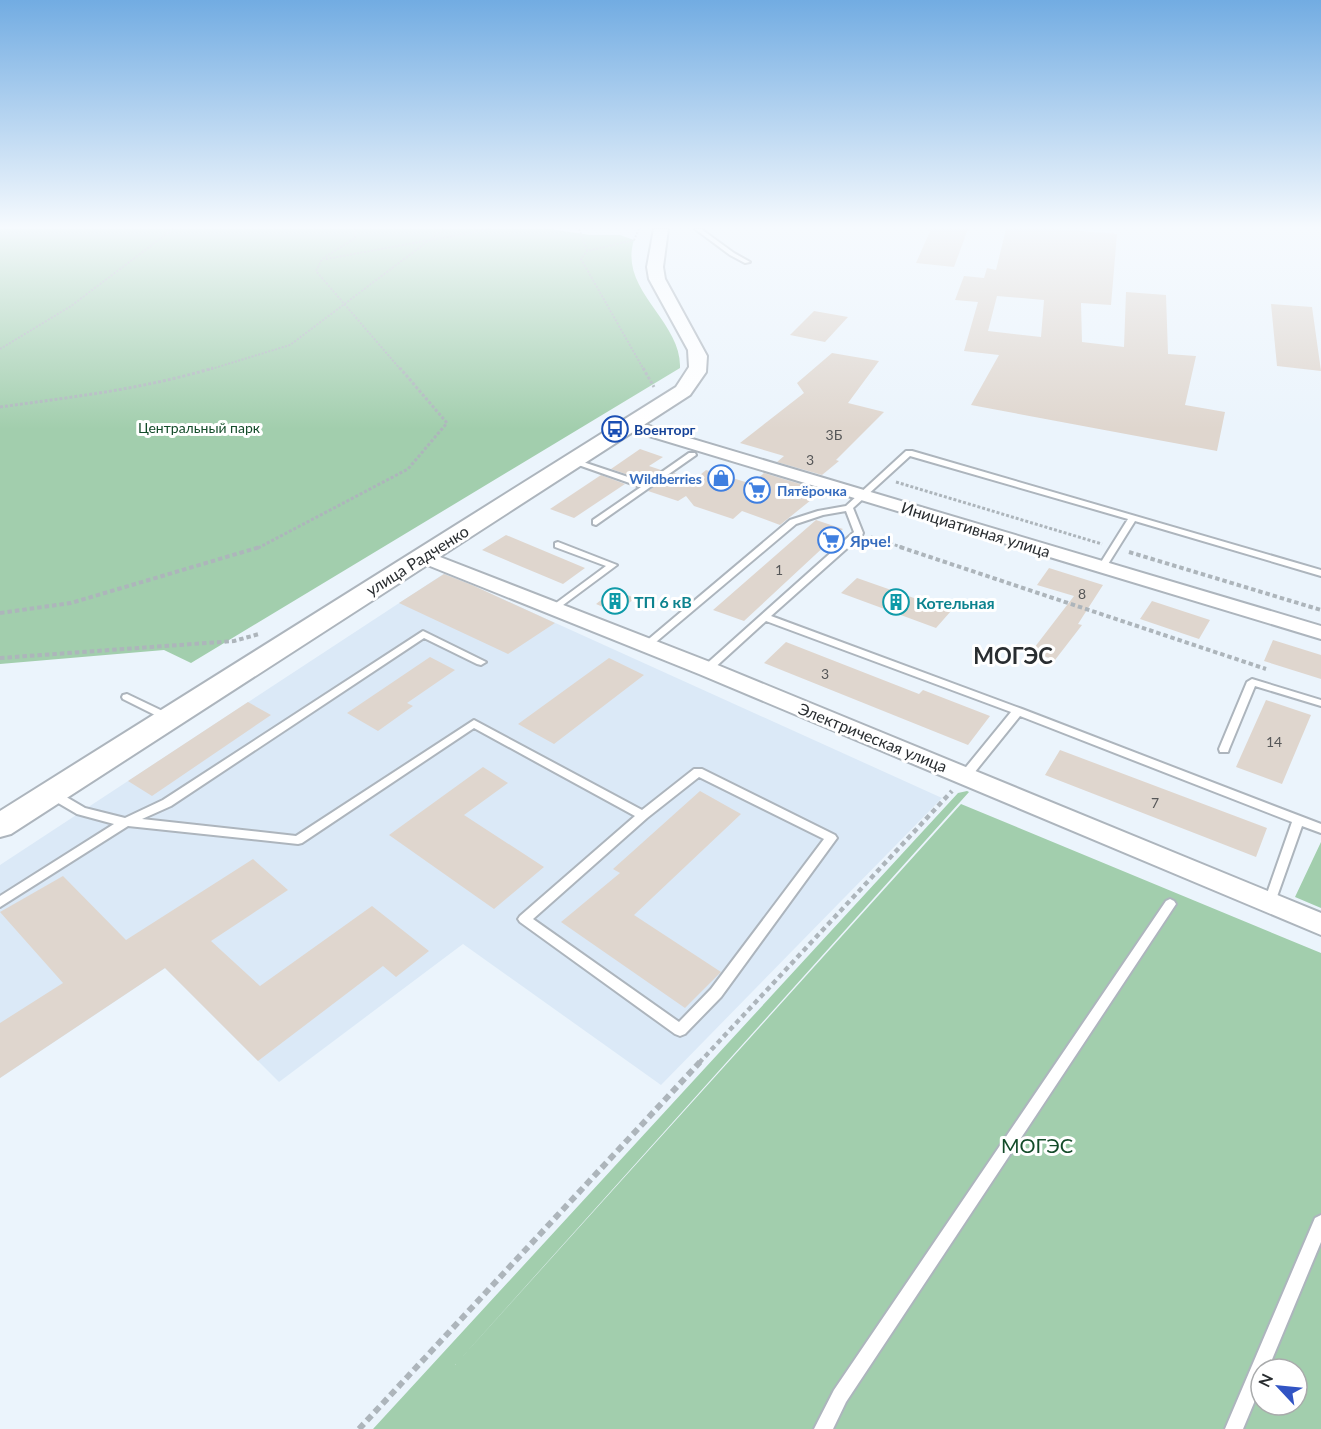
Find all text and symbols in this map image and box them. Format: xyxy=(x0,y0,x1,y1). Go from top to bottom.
bus stop icon: Военторг xyxy=(600,414,630,444)
park label: Центральный парк xyxy=(138,419,261,436)
place label: Военторг xyxy=(634,421,696,438)
house number: 3Б xyxy=(826,426,843,443)
house number: 3 xyxy=(806,451,814,468)
shop icon: Wildberries xyxy=(706,463,736,493)
place label: Wildberries xyxy=(629,470,702,487)
supermarket icon: Пятёрочка xyxy=(742,475,772,505)
place label: Пятёрочка xyxy=(777,482,847,499)
street label: Инициативная улица xyxy=(899,497,1053,561)
street label: улица Радченко xyxy=(362,521,472,599)
supermarket icon: Ярче! xyxy=(816,525,846,555)
place label: Ярче! xyxy=(849,531,891,550)
house number: 1 xyxy=(775,561,783,578)
house number: 8 xyxy=(1078,585,1086,602)
building icon: ТП 6 кВ xyxy=(600,586,630,616)
building icon: Котельная xyxy=(881,587,911,617)
place label: ТП 6 кВ xyxy=(634,592,692,611)
place label: Котельная xyxy=(916,593,995,612)
district label: МОГЭС xyxy=(973,642,1053,669)
house number: 3 xyxy=(821,665,829,682)
street label: Электрическая улица xyxy=(796,698,950,776)
house number: 14 xyxy=(1266,733,1282,750)
house number: 7 xyxy=(1151,794,1159,811)
park label: МОГЭС xyxy=(1001,1133,1073,1157)
north arrow xyxy=(1249,1357,1309,1417)
text: N xyxy=(1254,1371,1276,1390)

